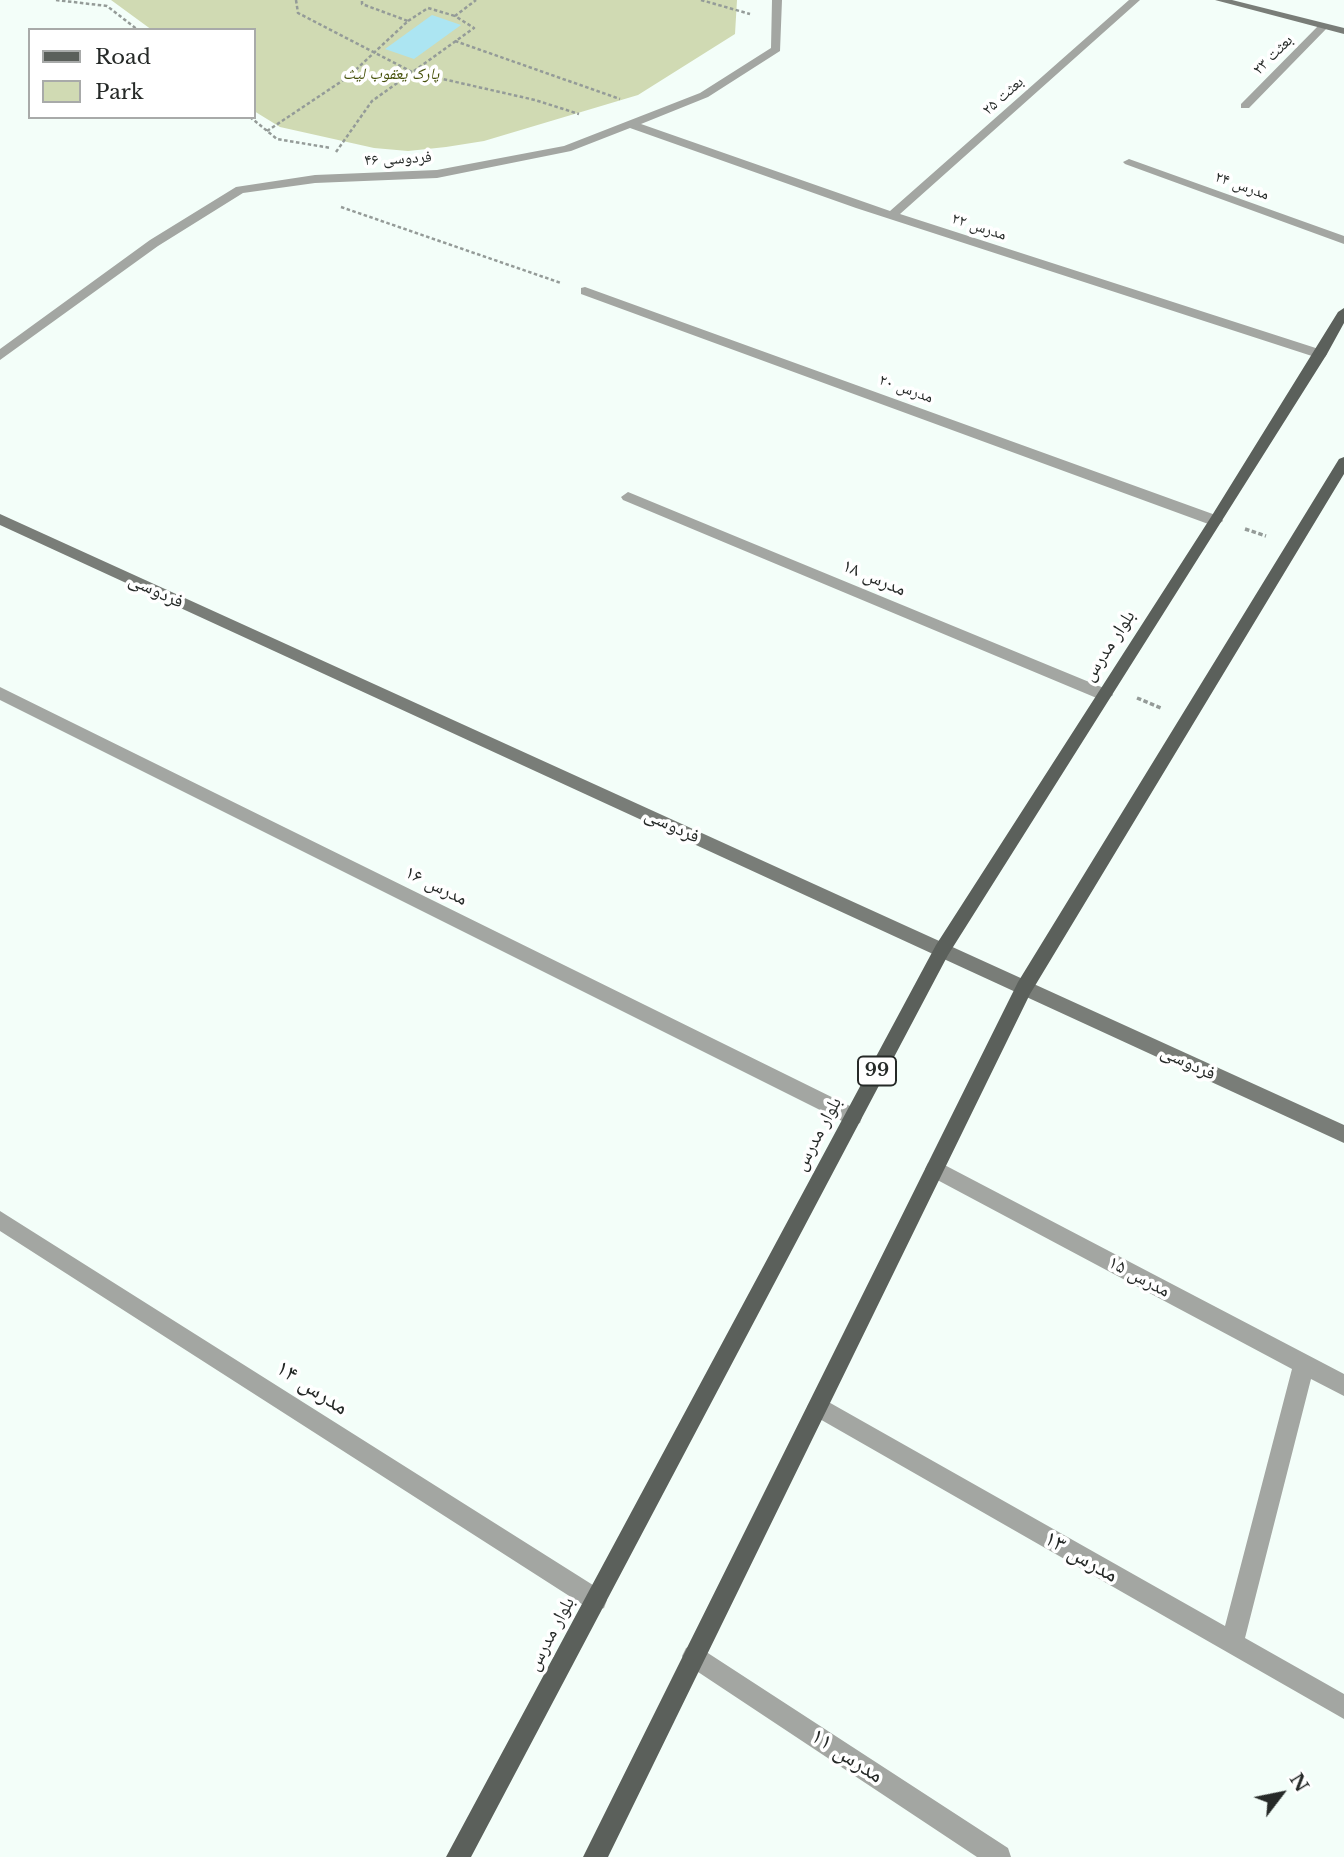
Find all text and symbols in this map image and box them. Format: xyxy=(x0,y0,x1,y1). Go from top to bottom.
legend xyxy=(28,28,256,119)
street label: بعثت ۲۳ xyxy=(1249,31,1297,79)
text: Road xyxy=(95,44,151,70)
park label: پارک یعقوب لیث xyxy=(343,64,439,84)
street label: بعثت ۲۵ xyxy=(978,73,1028,119)
text: Park xyxy=(95,79,144,105)
street label: فردوسی ۴۶ xyxy=(364,148,432,170)
street label: مدرس ۲۴ xyxy=(1212,167,1272,205)
street label: مدرس ۲۲ xyxy=(949,209,1009,245)
street label: مدرس ۲۰ xyxy=(876,370,936,408)
street label: مدرس ۱۸ xyxy=(839,554,909,602)
street label: فردوسی xyxy=(125,568,187,614)
street label: بلوار مدرس xyxy=(1078,606,1140,686)
street label: فردوسی xyxy=(641,803,703,849)
street label: مدرس ۱۶ xyxy=(401,861,471,911)
street label: فردوسی xyxy=(1157,1040,1219,1086)
road number: 99 xyxy=(858,1056,896,1086)
street label: بلوار مدرس xyxy=(789,1093,847,1175)
street label: مدرس ۱۵ xyxy=(1104,1251,1174,1303)
street label: مدرس ۱۴ xyxy=(271,1354,353,1422)
street label: مدرس ۱۳ xyxy=(1039,1525,1123,1589)
street label: بلوار مدرس xyxy=(522,1593,580,1675)
street label: مدرس ۱۱ xyxy=(806,1722,888,1790)
north arrow xyxy=(1246,1759,1316,1829)
text: N xyxy=(1285,1769,1314,1796)

